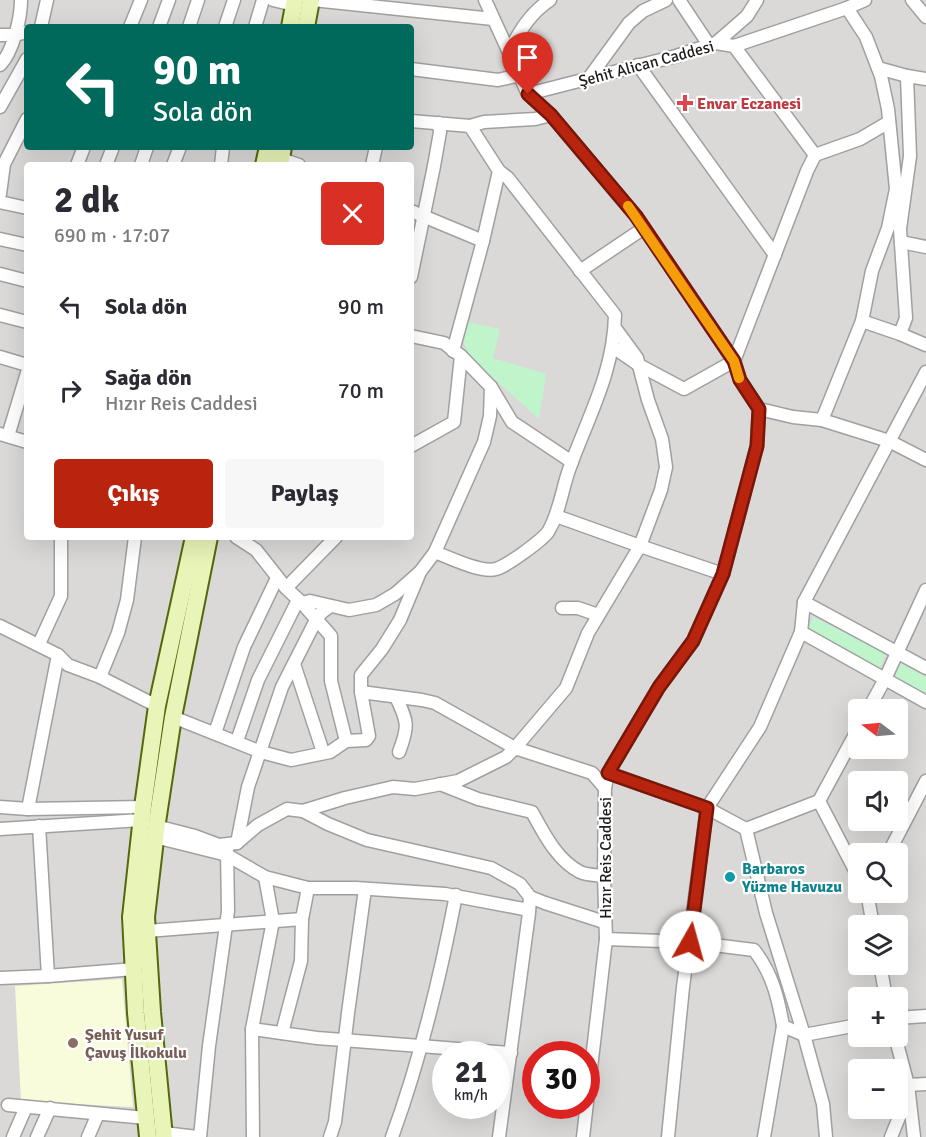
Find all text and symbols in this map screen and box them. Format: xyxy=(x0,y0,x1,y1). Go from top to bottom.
pin xyxy=(502,32,553,94)
street label: Şehit Alican Caddesi xyxy=(576,36,716,92)
icon: arrive xyxy=(511,41,544,74)
text: 90 m xyxy=(153,45,242,96)
icon: left xyxy=(54,48,132,126)
place label: Envar Eczanesi xyxy=(697,94,801,114)
text: Sola dön xyxy=(153,96,253,129)
marker: Envar Eczanesi xyxy=(678,96,692,110)
text: 2 dk xyxy=(54,178,120,223)
button: close xyxy=(321,182,384,245)
text: 690 m · 17:07 xyxy=(54,223,170,248)
icon: left xyxy=(54,290,87,323)
text: Sola dön xyxy=(105,293,187,320)
text: 90 m xyxy=(338,293,384,320)
text: Sağa dön xyxy=(105,364,192,391)
icon: right xyxy=(54,374,87,407)
text: 70 m xyxy=(338,377,384,404)
text: Hızır Reis Caddesi xyxy=(105,391,258,416)
button: Çıkış xyxy=(54,459,213,528)
button: Paylaş xyxy=(225,459,384,528)
north arrow xyxy=(848,699,908,759)
map controls xyxy=(848,699,908,1119)
button: sound xyxy=(848,771,908,831)
street label: Hızır Reis Caddesi xyxy=(596,797,616,919)
button: search xyxy=(848,843,908,903)
place label: Barbaros Yüzme Havuzu xyxy=(741,859,842,897)
marker: Barbaros Yüzme Havuzu xyxy=(723,870,737,884)
position arrow xyxy=(658,910,722,974)
button: layers xyxy=(848,915,908,975)
button: + xyxy=(848,987,908,1047)
place label: Şehit Yusuf Çavuş İlkokulu xyxy=(85,1025,187,1063)
marker: Şehit Yusuf Çavuş İlkokulu xyxy=(66,1036,80,1050)
speed limit sign: 30 xyxy=(522,1041,600,1119)
text: 21 xyxy=(455,1054,487,1091)
button: − xyxy=(848,1059,908,1119)
text: km/h xyxy=(454,1086,488,1104)

